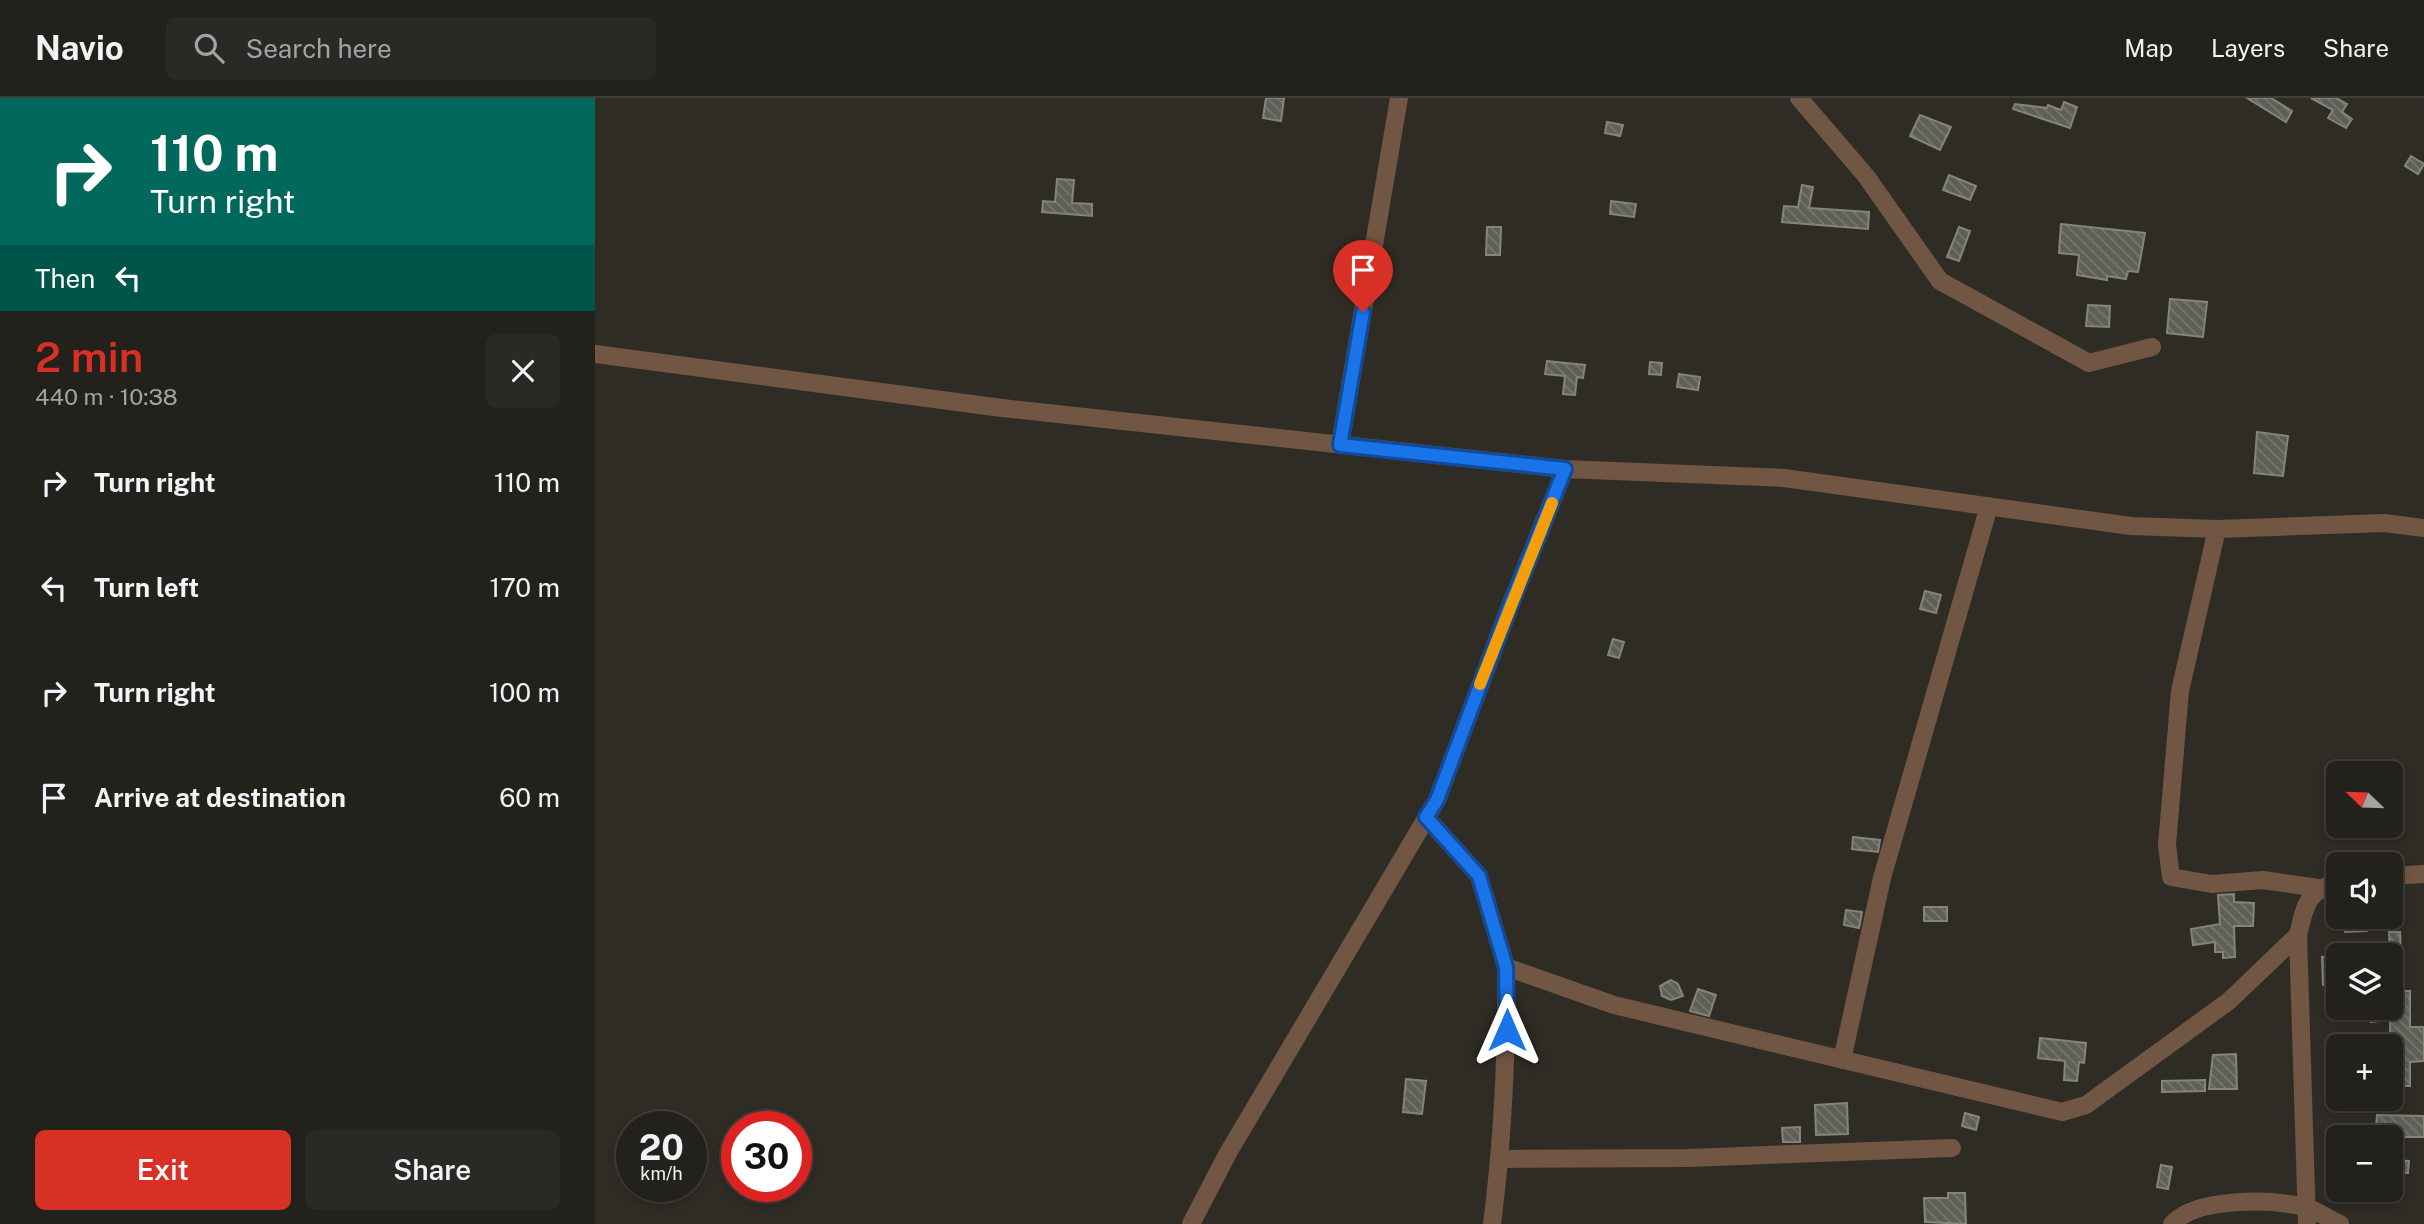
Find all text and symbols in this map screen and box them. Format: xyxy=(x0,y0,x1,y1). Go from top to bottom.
search box xyxy=(166,17,656,80)
text: Navio xyxy=(35,29,124,67)
icon: search xyxy=(190,29,228,67)
text: Search here xyxy=(246,33,392,64)
text: Map xyxy=(2124,34,2173,62)
text: Layers xyxy=(2211,34,2285,62)
text: Share xyxy=(2323,34,2389,62)
text: 110 m xyxy=(150,124,278,182)
icon: right xyxy=(35,126,126,217)
text: Turn right xyxy=(150,183,295,220)
pin xyxy=(1333,240,1393,312)
icon: arrive xyxy=(1344,251,1382,289)
icon: left xyxy=(109,259,147,297)
text: Then xyxy=(35,263,95,294)
text: 2 min xyxy=(35,332,143,381)
button: close xyxy=(486,334,560,408)
text: 440 m · 10:38 xyxy=(35,383,178,410)
icon: right xyxy=(35,464,73,502)
text: Turn right xyxy=(94,467,216,498)
text: 110 m xyxy=(494,467,560,498)
icon: left xyxy=(35,569,73,607)
text: Turn left xyxy=(94,572,199,603)
text: 170 m xyxy=(490,572,560,603)
icon: right xyxy=(35,674,73,712)
text: Turn right xyxy=(94,677,216,708)
text: 100 m xyxy=(489,677,560,708)
north arrow xyxy=(2326,761,2403,838)
map controls xyxy=(2326,761,2403,1202)
icon: arrive xyxy=(35,779,73,817)
text: Arrive at destination xyxy=(94,782,346,813)
text: 60 m xyxy=(499,782,560,813)
button: sound xyxy=(2326,852,2403,929)
button: layers xyxy=(2326,943,2403,1020)
position arrow xyxy=(1470,993,1544,1067)
button: + xyxy=(2326,1034,2403,1111)
speed limit sign: 30 xyxy=(721,1111,812,1202)
button: − xyxy=(2326,1125,2403,1202)
text: 20 xyxy=(639,1127,684,1168)
button: Exit xyxy=(35,1130,291,1210)
button: Share xyxy=(305,1130,560,1210)
text: km/h xyxy=(640,1163,683,1184)

